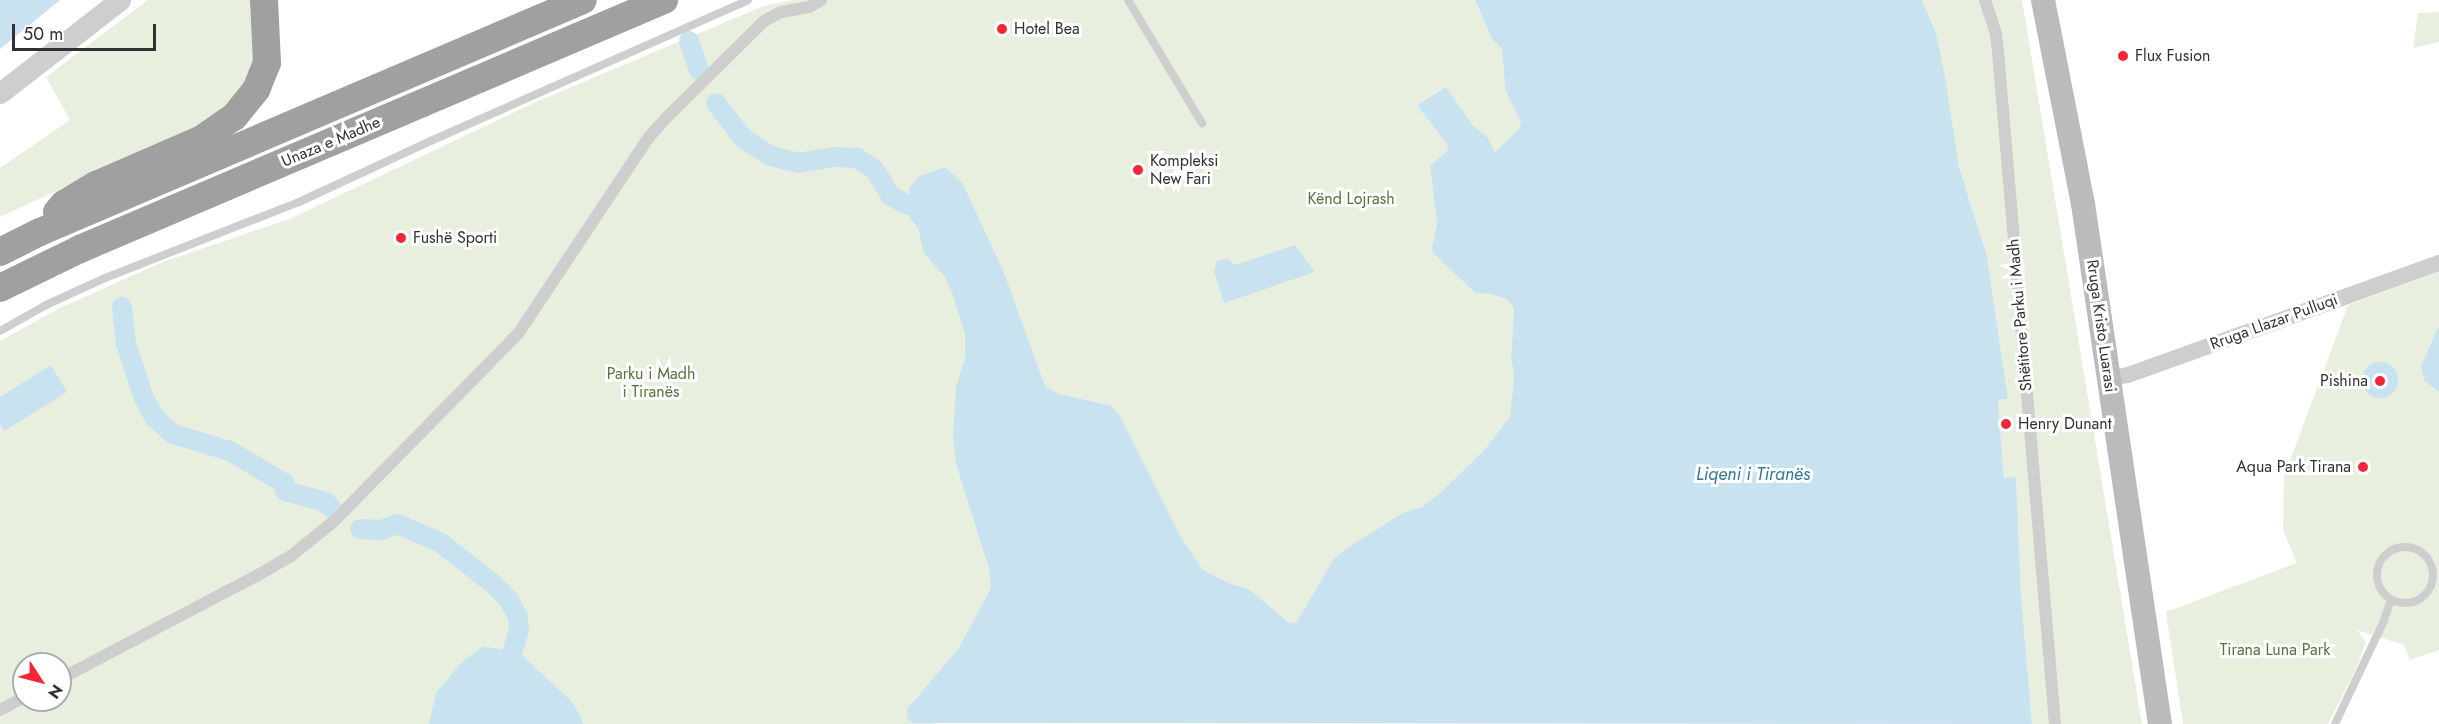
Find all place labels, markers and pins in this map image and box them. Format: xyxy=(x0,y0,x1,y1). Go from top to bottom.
place label: Hotel Bea xyxy=(1014,19,1080,39)
marker: Hotel Bea xyxy=(995,22,1009,36)
place label: Flux Fusion xyxy=(2135,46,2210,66)
marker: Flux Fusion xyxy=(2116,49,2130,63)
place label: Kompleksi New Fari xyxy=(1150,151,1218,189)
marker: Kompleksi New Fari xyxy=(1131,163,1145,177)
place label: Fushë Sporti xyxy=(413,228,497,248)
marker: Fushë Sporti xyxy=(394,231,408,245)
place label: Pishina xyxy=(2320,371,2368,391)
marker: Pishina xyxy=(2373,374,2387,388)
place label: Henry Dunant xyxy=(2018,414,2112,434)
marker: Henry Dunant xyxy=(1999,417,2013,431)
place label: Aqua Park Tirana xyxy=(2236,457,2351,477)
marker: Aqua Park Tirana xyxy=(2356,460,2370,474)

